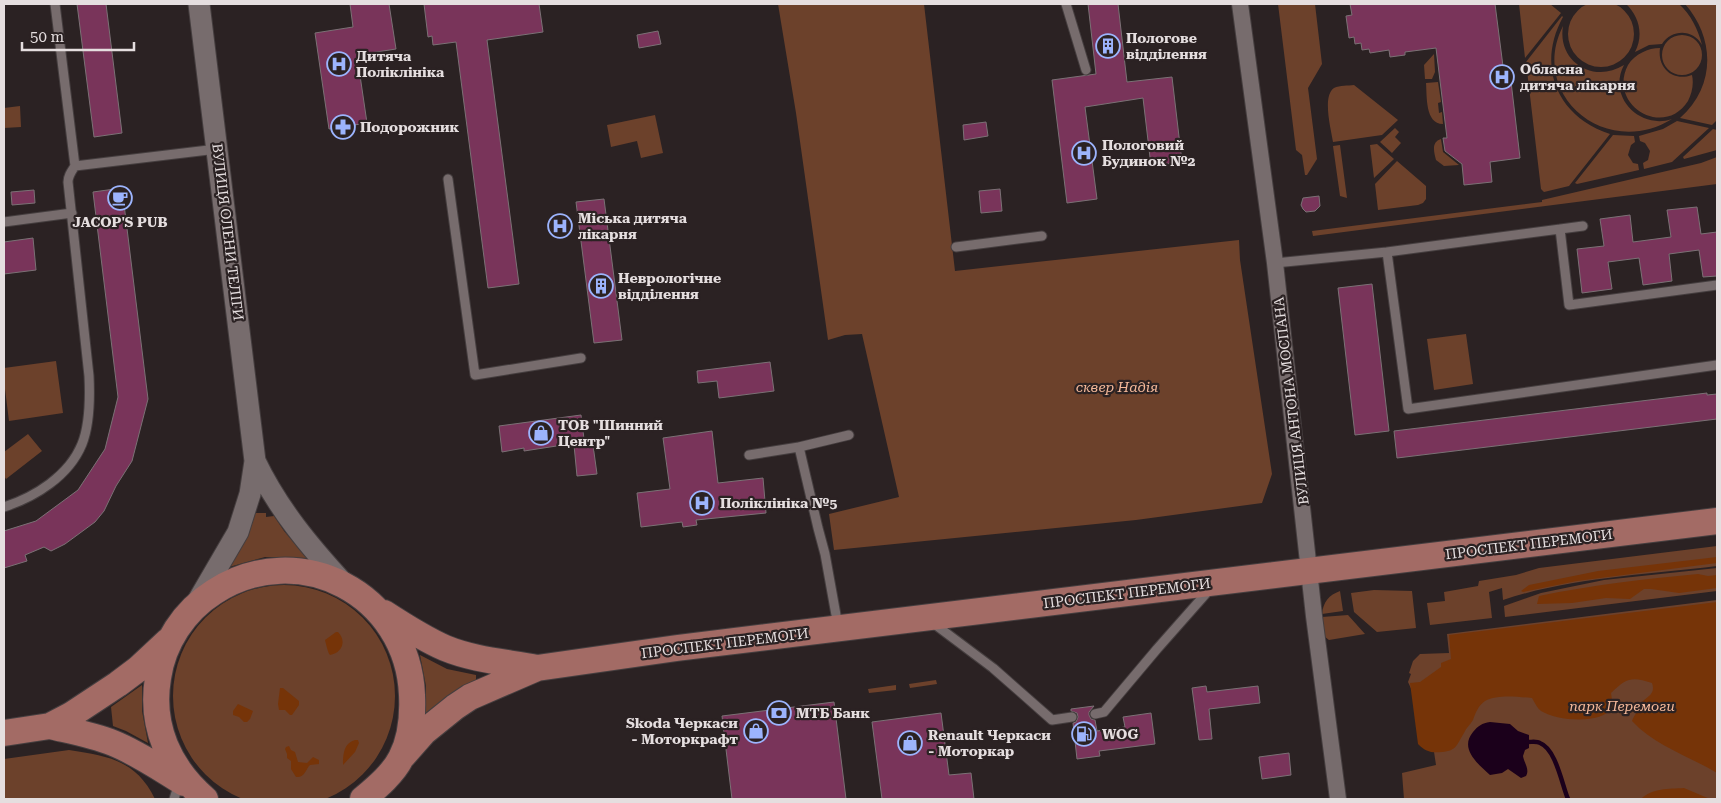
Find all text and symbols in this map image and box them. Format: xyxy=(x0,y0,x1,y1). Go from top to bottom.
scale bar xyxy=(22,20,135,52)
text: 50 m xyxy=(30,28,65,46)
place label: Пологове відділення xyxy=(1126,30,1207,62)
building icon: Пологове відділення xyxy=(1095,33,1121,59)
place label: Дитяча Поліклініка xyxy=(356,48,445,80)
hospital icon: Дитяча Поліклініка xyxy=(326,51,352,77)
place label: Обласна дитяча лікарня xyxy=(1520,61,1636,93)
hospital icon: Обласна дитяча лікарня xyxy=(1489,64,1515,90)
pharmacy icon: Подорожник xyxy=(330,114,356,140)
place label: Подорожник xyxy=(360,119,460,135)
place label: Пологовий Будинок №2 xyxy=(1102,137,1196,169)
hospital icon: Пологовий Будинок №2 xyxy=(1071,140,1097,166)
street label: ВУЛИЦЯ ОЛЕНИ ТЕЛІГИ xyxy=(209,142,247,322)
cafe icon: JACOP'S PUB xyxy=(107,185,133,211)
place label: Міська дитяча лікарня xyxy=(578,210,688,242)
hospital icon: Міська дитяча лікарня xyxy=(547,213,573,239)
place label: JACOP'S PUB xyxy=(73,214,167,230)
place label: Неврологічне відділення xyxy=(618,270,721,302)
building icon: Неврологічне відділення xyxy=(588,273,614,299)
street label: ВУЛИЦЯ АНТОНА МОСПАНА xyxy=(1270,296,1312,506)
park label: сквер Надія xyxy=(1076,379,1158,395)
place label: ТОВ "Шинний Центр" xyxy=(558,417,663,449)
shop icon: ТОВ "Шинний Центр" xyxy=(528,420,554,446)
hospital icon: Поліклініка №5 xyxy=(689,490,715,516)
place label: Поліклініка №5 xyxy=(720,495,837,511)
street label: ПРОСПЕКТ ПЕРЕМОГИ xyxy=(1444,526,1614,562)
street label: ПРОСПЕКТ ПЕРЕМОГИ xyxy=(1042,575,1212,611)
street label: ПРОСПЕКТ ПЕРЕМОГИ xyxy=(640,625,810,661)
park label: парк Перемоги xyxy=(1569,698,1675,714)
bank icon: МТБ Банк xyxy=(766,700,792,726)
place label: МТБ Банк xyxy=(796,705,870,721)
place label: Skoda Черкаси - Моторкрафт xyxy=(626,715,739,747)
shop icon: Skoda Черкаси - Моторкрафт xyxy=(743,718,769,744)
fuel station icon: WOG xyxy=(1071,721,1097,747)
place label: WOG xyxy=(1102,726,1138,742)
place label: Renault Черкаси - Моторкар xyxy=(928,727,1051,759)
shop icon: Renault Черкаси - Моторкар xyxy=(897,730,923,756)

